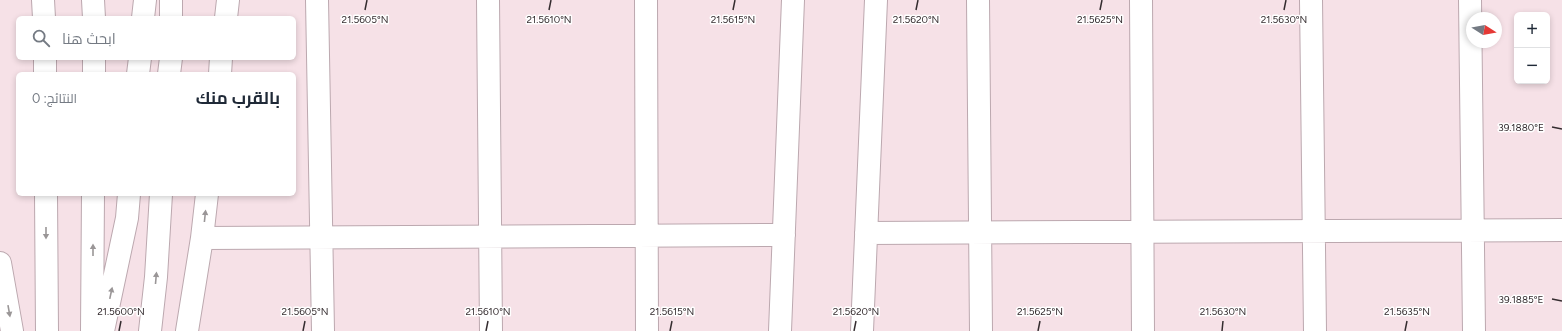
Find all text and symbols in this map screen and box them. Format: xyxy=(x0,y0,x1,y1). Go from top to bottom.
north arrow xyxy=(1466,12,1502,48)
map controls xyxy=(1514,12,1550,84)
button: + xyxy=(1514,12,1550,48)
text: 21.5605°N xyxy=(342,13,388,26)
text: 21.5610°N xyxy=(526,13,572,26)
text: 21.5615°N xyxy=(711,13,755,26)
text: 21.5620°N xyxy=(893,13,939,26)
text: 21.5625°N xyxy=(1077,13,1123,26)
text: 21.5630°N xyxy=(1261,13,1307,26)
search box xyxy=(16,16,296,60)
icon: search xyxy=(30,27,52,49)
text: ابحث هنا xyxy=(62,30,116,48)
button: − xyxy=(1514,48,1550,84)
text: بالقرب منك xyxy=(196,88,280,108)
text: النتائج: 0 xyxy=(32,91,77,106)
text: 39.1880°E xyxy=(1498,121,1544,134)
one-way arrow xyxy=(201,210,208,222)
one-way arrow xyxy=(43,227,49,240)
one-way arrow xyxy=(90,243,96,256)
one-way arrow xyxy=(152,272,159,284)
one-way arrow xyxy=(108,287,114,299)
text: 39.1885°E xyxy=(1499,293,1544,306)
one-way arrow xyxy=(6,305,12,317)
text: 21.5600°N xyxy=(97,305,145,318)
text: 21.5605°N xyxy=(282,305,328,318)
text: 21.5610°N xyxy=(465,305,511,318)
text: 21.5615°N xyxy=(650,305,694,318)
text: 21.5620°N xyxy=(833,305,879,318)
text: 21.5625°N xyxy=(1017,305,1063,318)
text: 21.5630°N xyxy=(1200,305,1246,318)
text: 21.5635°N xyxy=(1384,305,1430,318)

